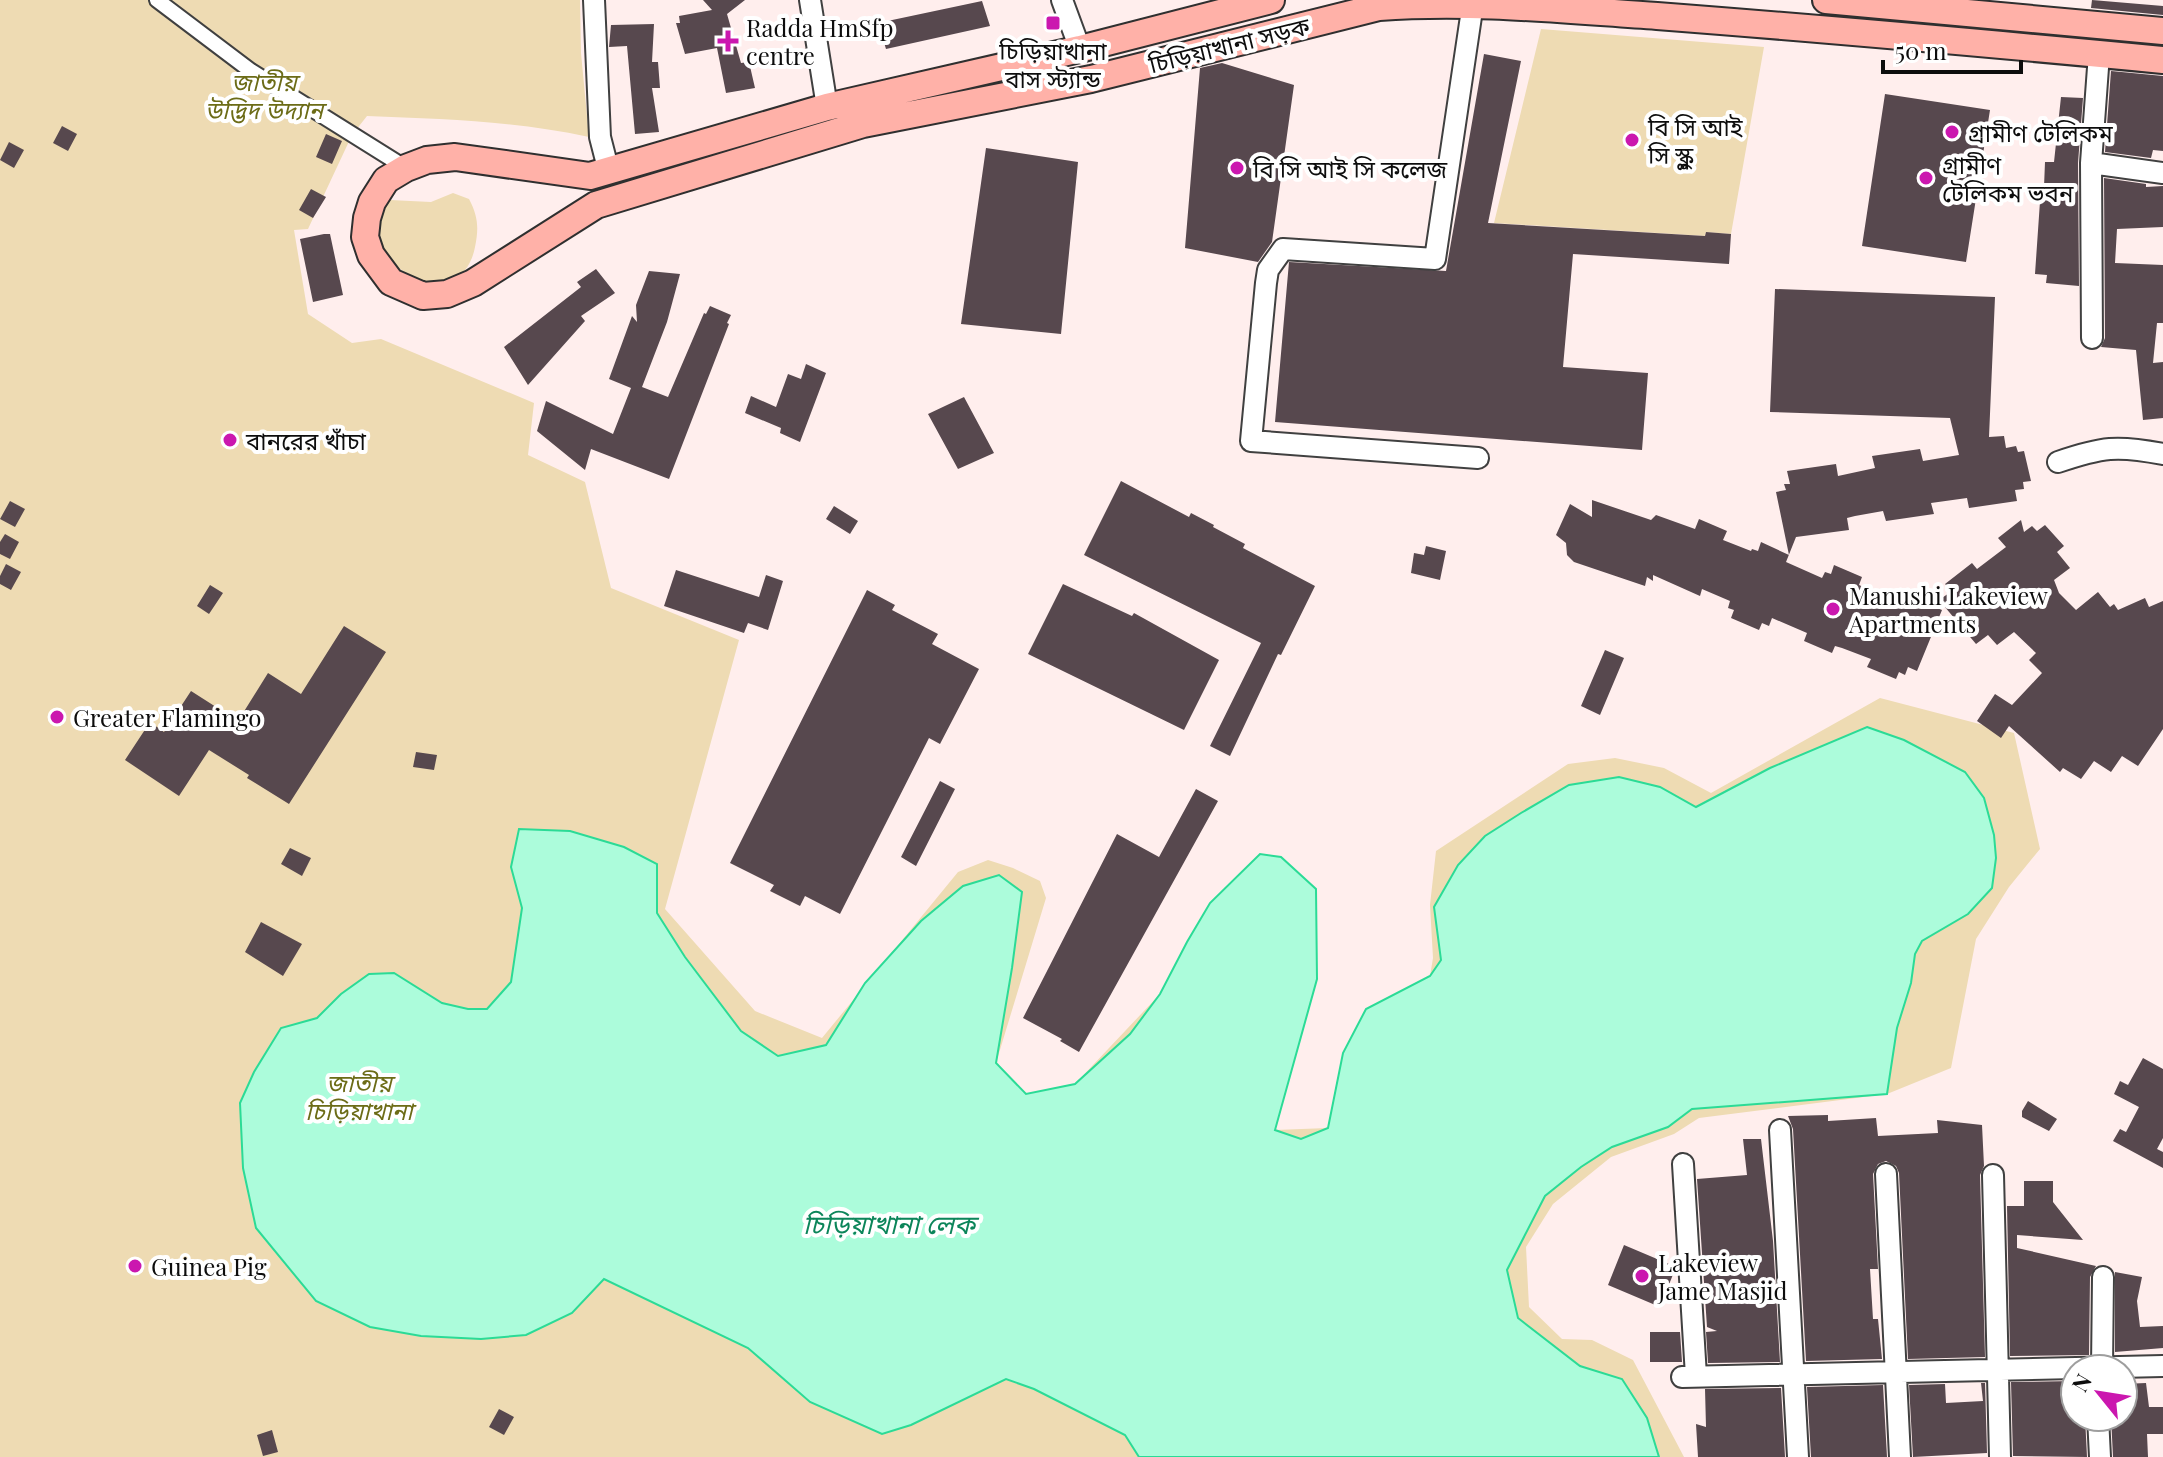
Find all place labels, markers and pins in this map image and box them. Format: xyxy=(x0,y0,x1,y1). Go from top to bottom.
place label: Radda HmSfp centre xyxy=(746,11,893,71)
marker: চিড়িয়াখানা বাস স্ট্যান্ড xyxy=(1044,14,1062,32)
marker: Radda HmSfp centre xyxy=(717,30,739,52)
place label: চিড়িয়াখানা বাস স্ট্যান্ড xyxy=(998,34,1107,94)
place label: বি সি আই সি স্কুল xyxy=(1647,110,1744,171)
place label: গ্রামীণ টেলিকম xyxy=(1968,116,2113,148)
marker: গ্রামীণ টেলিকম xyxy=(1943,123,1961,141)
marker: বি সি আই সি স্কুল xyxy=(1623,131,1641,149)
place label: গ্রামীণ টেলিকম ভবন xyxy=(1942,148,2074,208)
place label: বি সি আই সি কলেজ xyxy=(1252,152,1447,184)
marker: বি সি আই সি কলেজ xyxy=(1228,159,1246,177)
marker: গ্রামীণ টেলিকম ভবন xyxy=(1917,169,1935,187)
place label: বানরের খাঁচা xyxy=(245,424,367,456)
marker: বানরের খাঁচা xyxy=(221,431,239,449)
place label: Manushi Lakeview Apartments xyxy=(1848,579,2048,639)
marker: Manushi Lakeview Apartments xyxy=(1824,600,1842,618)
place label: Greater Flamingo xyxy=(73,701,261,733)
marker: Greater Flamingo xyxy=(48,708,66,726)
place label: Lakeview Jame Masjid xyxy=(1657,1246,1788,1306)
place label: Guinea Pig xyxy=(151,1250,267,1282)
marker: Guinea Pig xyxy=(126,1257,144,1275)
marker: Lakeview Jame Masjid xyxy=(1633,1267,1651,1285)

